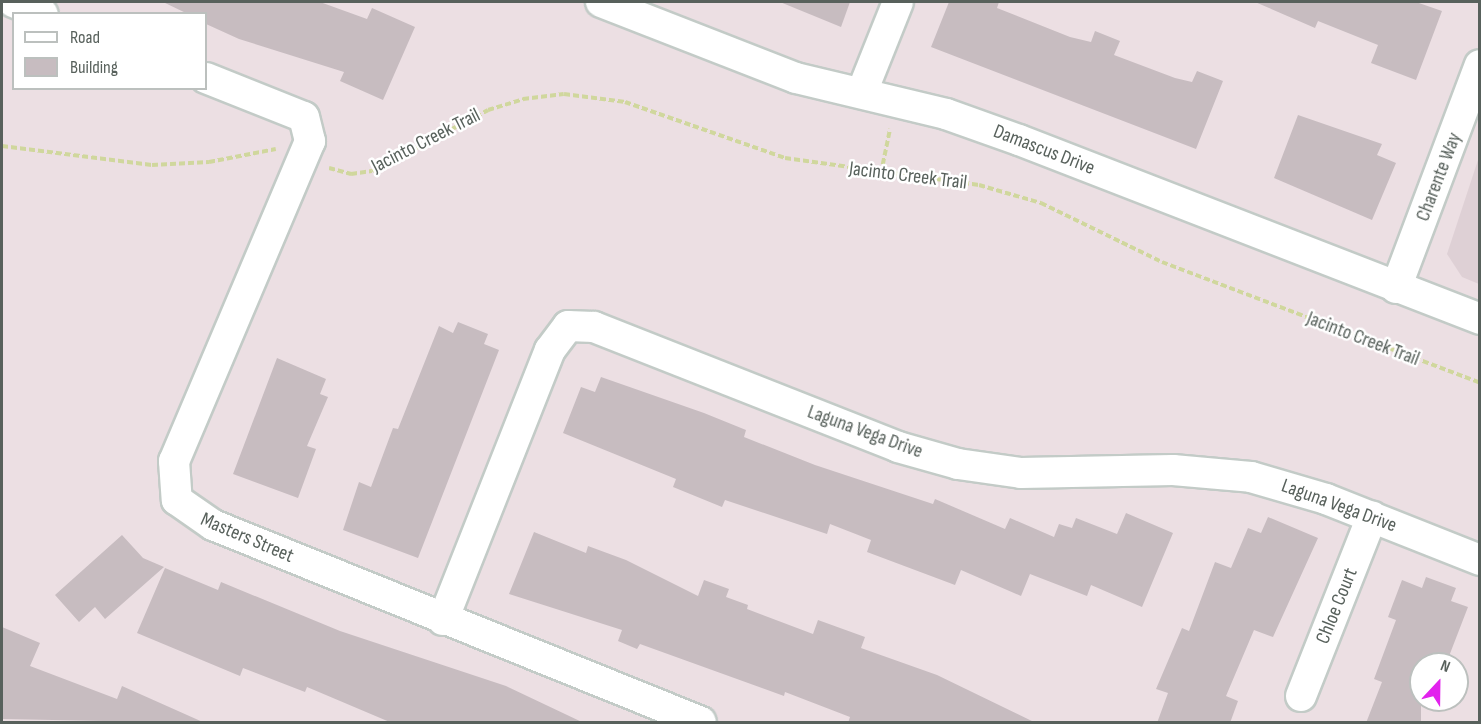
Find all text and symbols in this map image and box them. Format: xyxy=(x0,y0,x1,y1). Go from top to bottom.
legend xyxy=(12,12,207,90)
text: Road xyxy=(70,27,100,48)
text: Building xyxy=(70,57,118,78)
street label: Jacinto Creek Trail xyxy=(368,103,484,179)
street label: Damascus Drive xyxy=(990,120,1098,180)
street label: Charente Way xyxy=(1411,129,1467,225)
street label: Jacinto Creek Trail xyxy=(848,157,968,195)
street label: Jacinto Creek Trail xyxy=(1303,307,1423,371)
street label: Laguna Vega Drive xyxy=(804,400,926,464)
street label: Laguna Vega Drive xyxy=(1278,474,1400,538)
street label: Masters Street xyxy=(197,508,297,568)
street label: Chloe Court xyxy=(1311,565,1363,647)
north arrow xyxy=(1409,652,1469,712)
text: N xyxy=(1438,656,1453,677)

